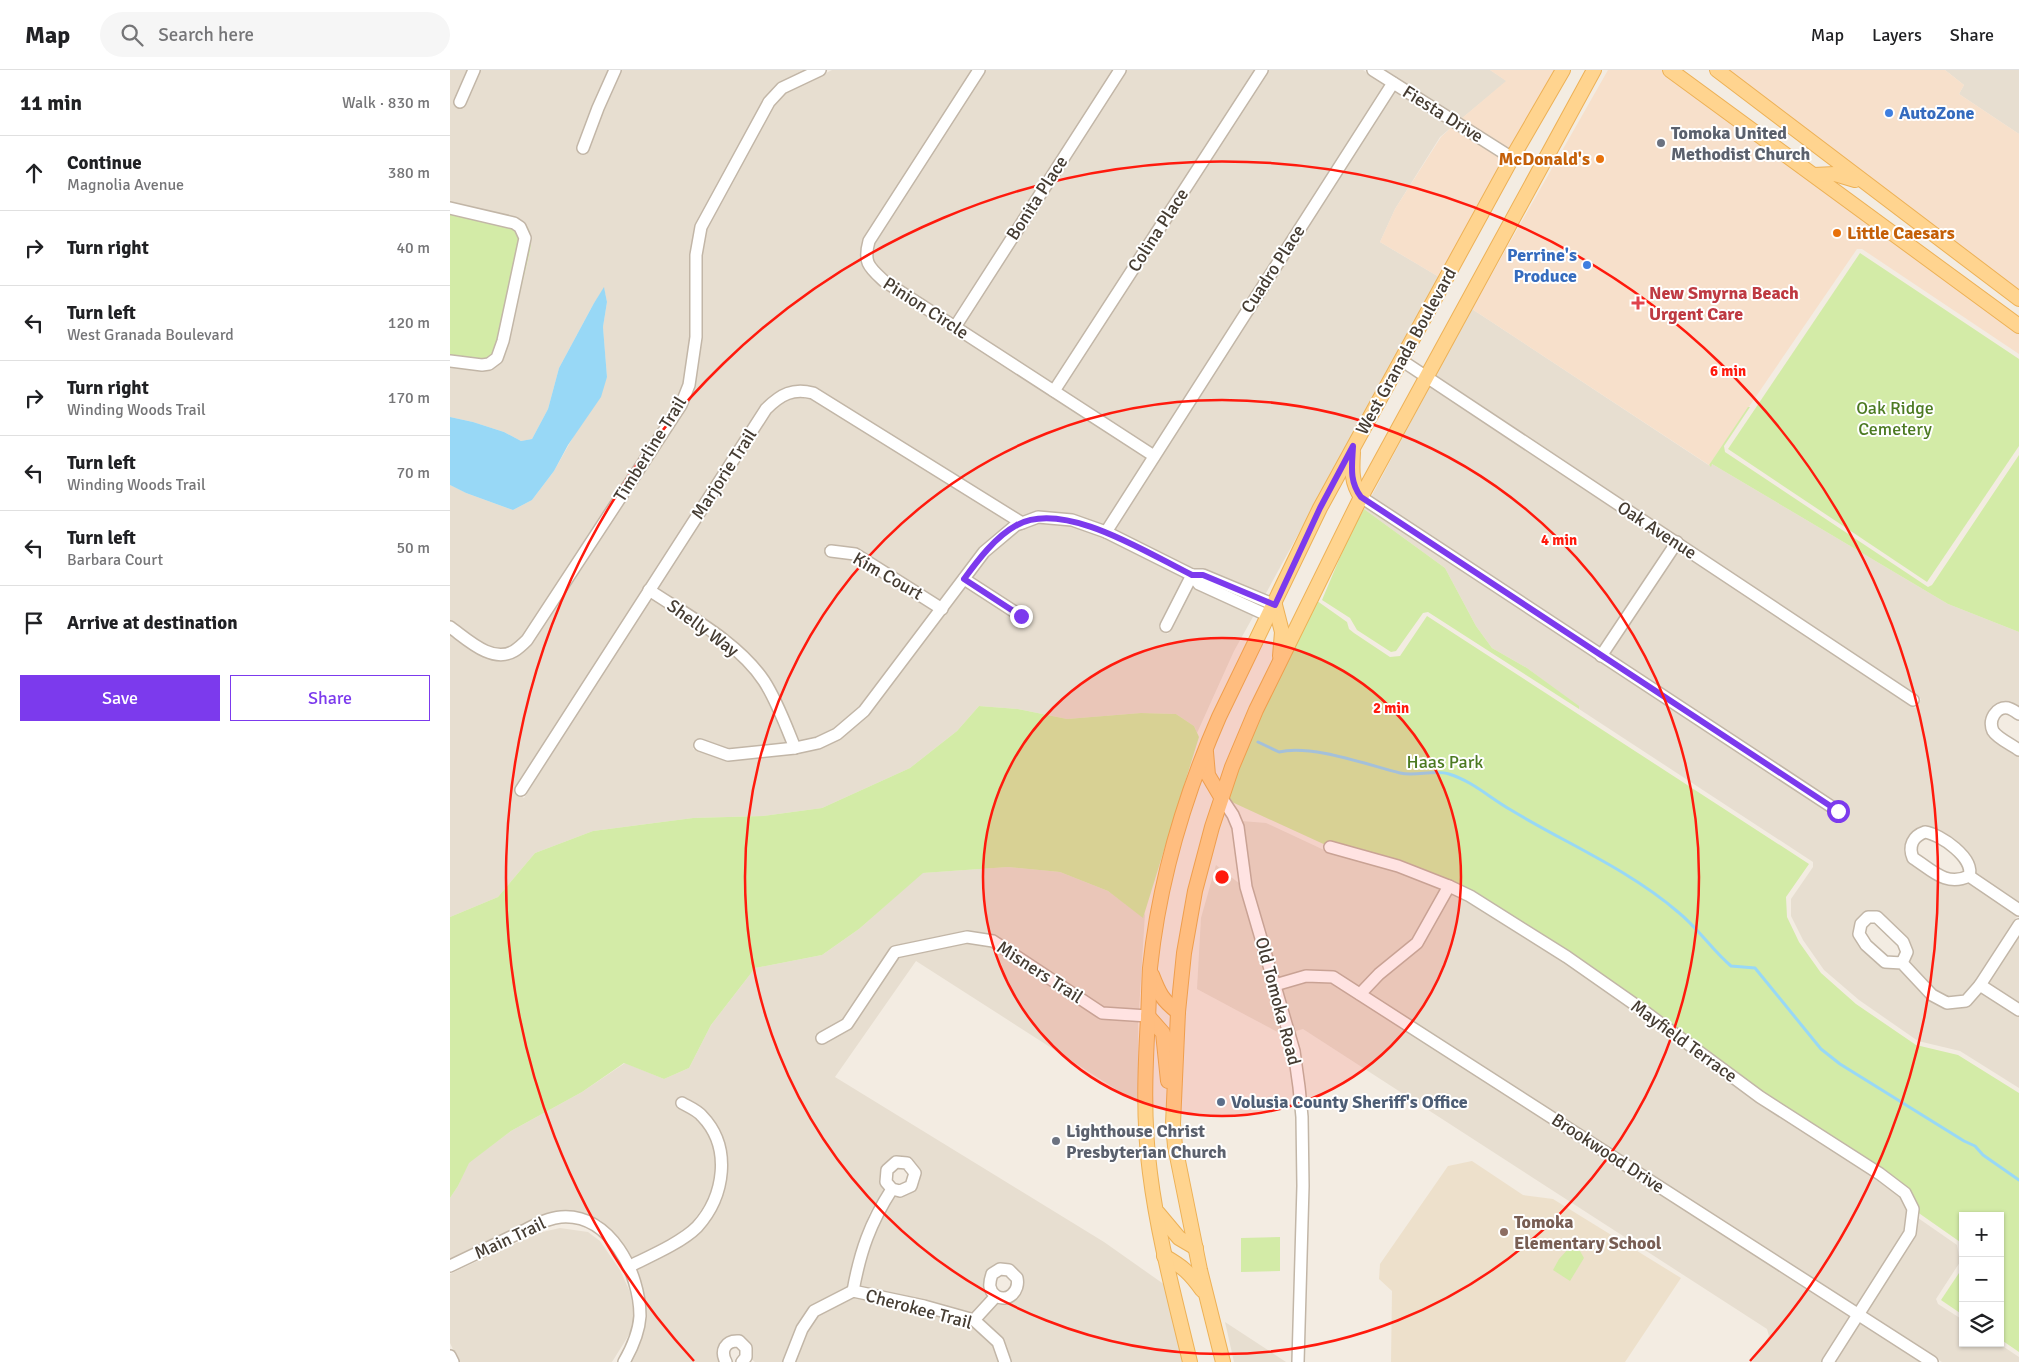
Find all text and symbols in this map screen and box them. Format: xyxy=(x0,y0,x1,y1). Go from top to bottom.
search box xyxy=(100,12,450,57)
text: Map xyxy=(25,20,70,50)
icon: search xyxy=(118,21,146,49)
text: Search here xyxy=(158,23,254,47)
text: Map xyxy=(1811,24,1844,46)
text: Layers xyxy=(1872,24,1922,46)
text: Share xyxy=(1950,24,1994,46)
street label: Fiesta Drive xyxy=(1399,81,1487,147)
text: 11 min xyxy=(20,90,82,116)
text: Walk · 830 m xyxy=(342,93,430,113)
place label: AutoZone xyxy=(1899,102,1975,124)
marker: AutoZone xyxy=(1883,107,1895,119)
place label: Tomoka United Methodist Church xyxy=(1671,122,1811,165)
marker: Tomoka United Methodist Church xyxy=(1655,137,1667,149)
place label: McDonald's xyxy=(1499,148,1590,170)
text: Continue xyxy=(67,151,142,175)
street label: Bonita Place xyxy=(1002,152,1072,244)
marker: McDonald's xyxy=(1594,153,1606,165)
icon: ahead xyxy=(20,159,48,187)
text: 380 m xyxy=(388,163,430,183)
text: Magnolia Avenue xyxy=(67,175,184,195)
street label: Colina Place xyxy=(1123,184,1193,276)
street label: Cuadro Place xyxy=(1236,221,1310,317)
place label: Little Caesars xyxy=(1847,222,1955,244)
marker: Little Caesars xyxy=(1831,227,1843,239)
icon: right xyxy=(20,234,48,262)
text: Turn right xyxy=(67,236,149,260)
text: 40 m xyxy=(396,238,430,258)
place label: Perrine's Produce xyxy=(1507,244,1577,287)
marker: Perrine's Produce xyxy=(1581,259,1593,271)
street label: West Granada Boulevard xyxy=(1351,264,1461,438)
street label: Pinion Circle xyxy=(879,272,973,344)
place label: New Smyrna Beach Urgent Care xyxy=(1649,282,1799,325)
marker: New Smyrna Beach Urgent Care xyxy=(1631,296,1645,310)
text: Turn left xyxy=(67,301,136,325)
icon: left xyxy=(20,309,48,337)
text: 120 m xyxy=(388,313,430,333)
text: West Granada Boulevard xyxy=(67,325,234,345)
text: 6 min xyxy=(1710,362,1746,380)
text: Turn right xyxy=(67,376,149,400)
icon: right xyxy=(20,384,48,412)
text: 170 m xyxy=(388,388,430,408)
street label: Timberline Trail xyxy=(609,392,691,506)
park label: Oak Ridge Cemetery xyxy=(1856,397,1934,440)
text: Winding Woods Trail xyxy=(67,400,206,420)
street label: Marjorie Trail xyxy=(687,425,761,523)
text: Turn left xyxy=(67,451,136,475)
icon: left xyxy=(20,459,48,487)
text: 70 m xyxy=(396,463,430,483)
text: Winding Woods Trail xyxy=(67,475,206,495)
street label: Oak Avenue xyxy=(1613,496,1701,564)
text: Turn left xyxy=(67,526,136,550)
text: 4 min xyxy=(1541,531,1577,549)
icon: left xyxy=(20,534,48,562)
text: 50 m xyxy=(396,538,430,558)
street label: Kim Court xyxy=(849,547,927,605)
text: Barbara Court xyxy=(67,550,163,570)
street label: Shelly Way xyxy=(663,595,744,662)
route end xyxy=(1010,605,1033,628)
icon: arrive xyxy=(20,609,48,637)
text: Arrive at destination xyxy=(67,611,238,635)
button: Save xyxy=(20,675,220,721)
button: Share xyxy=(230,675,430,721)
text: 2 min xyxy=(1373,699,1409,717)
park label: Haas Park xyxy=(1407,751,1483,773)
route start xyxy=(1827,800,1850,823)
centre of rings xyxy=(1213,868,1231,886)
street label: Old Tomoka Road xyxy=(1250,935,1306,1067)
street label: Misners Trail xyxy=(993,936,1087,1008)
street label: Mayfield Terrace xyxy=(1626,995,1742,1087)
place label: Volusia County Sheriff's Office xyxy=(1231,1091,1468,1113)
marker: Volusia County Sheriff's Office xyxy=(1215,1096,1227,1108)
street label: Brookwood Drive xyxy=(1548,1108,1668,1198)
place label: Lighthouse Christ Presbyterian Church xyxy=(1066,1120,1227,1163)
marker: Lighthouse Christ Presbyterian Church xyxy=(1050,1135,1062,1147)
place label: Tomoka Elementary School xyxy=(1514,1211,1662,1254)
street label: Main Trail xyxy=(471,1212,549,1264)
map controls xyxy=(1959,1212,2004,1347)
button: + xyxy=(1959,1212,2004,1257)
marker: Tomoka Elementary School xyxy=(1498,1226,1510,1238)
button: − xyxy=(1959,1257,2004,1302)
street label: Cherokee Trail xyxy=(863,1284,975,1334)
button: layers xyxy=(1959,1302,2004,1347)

